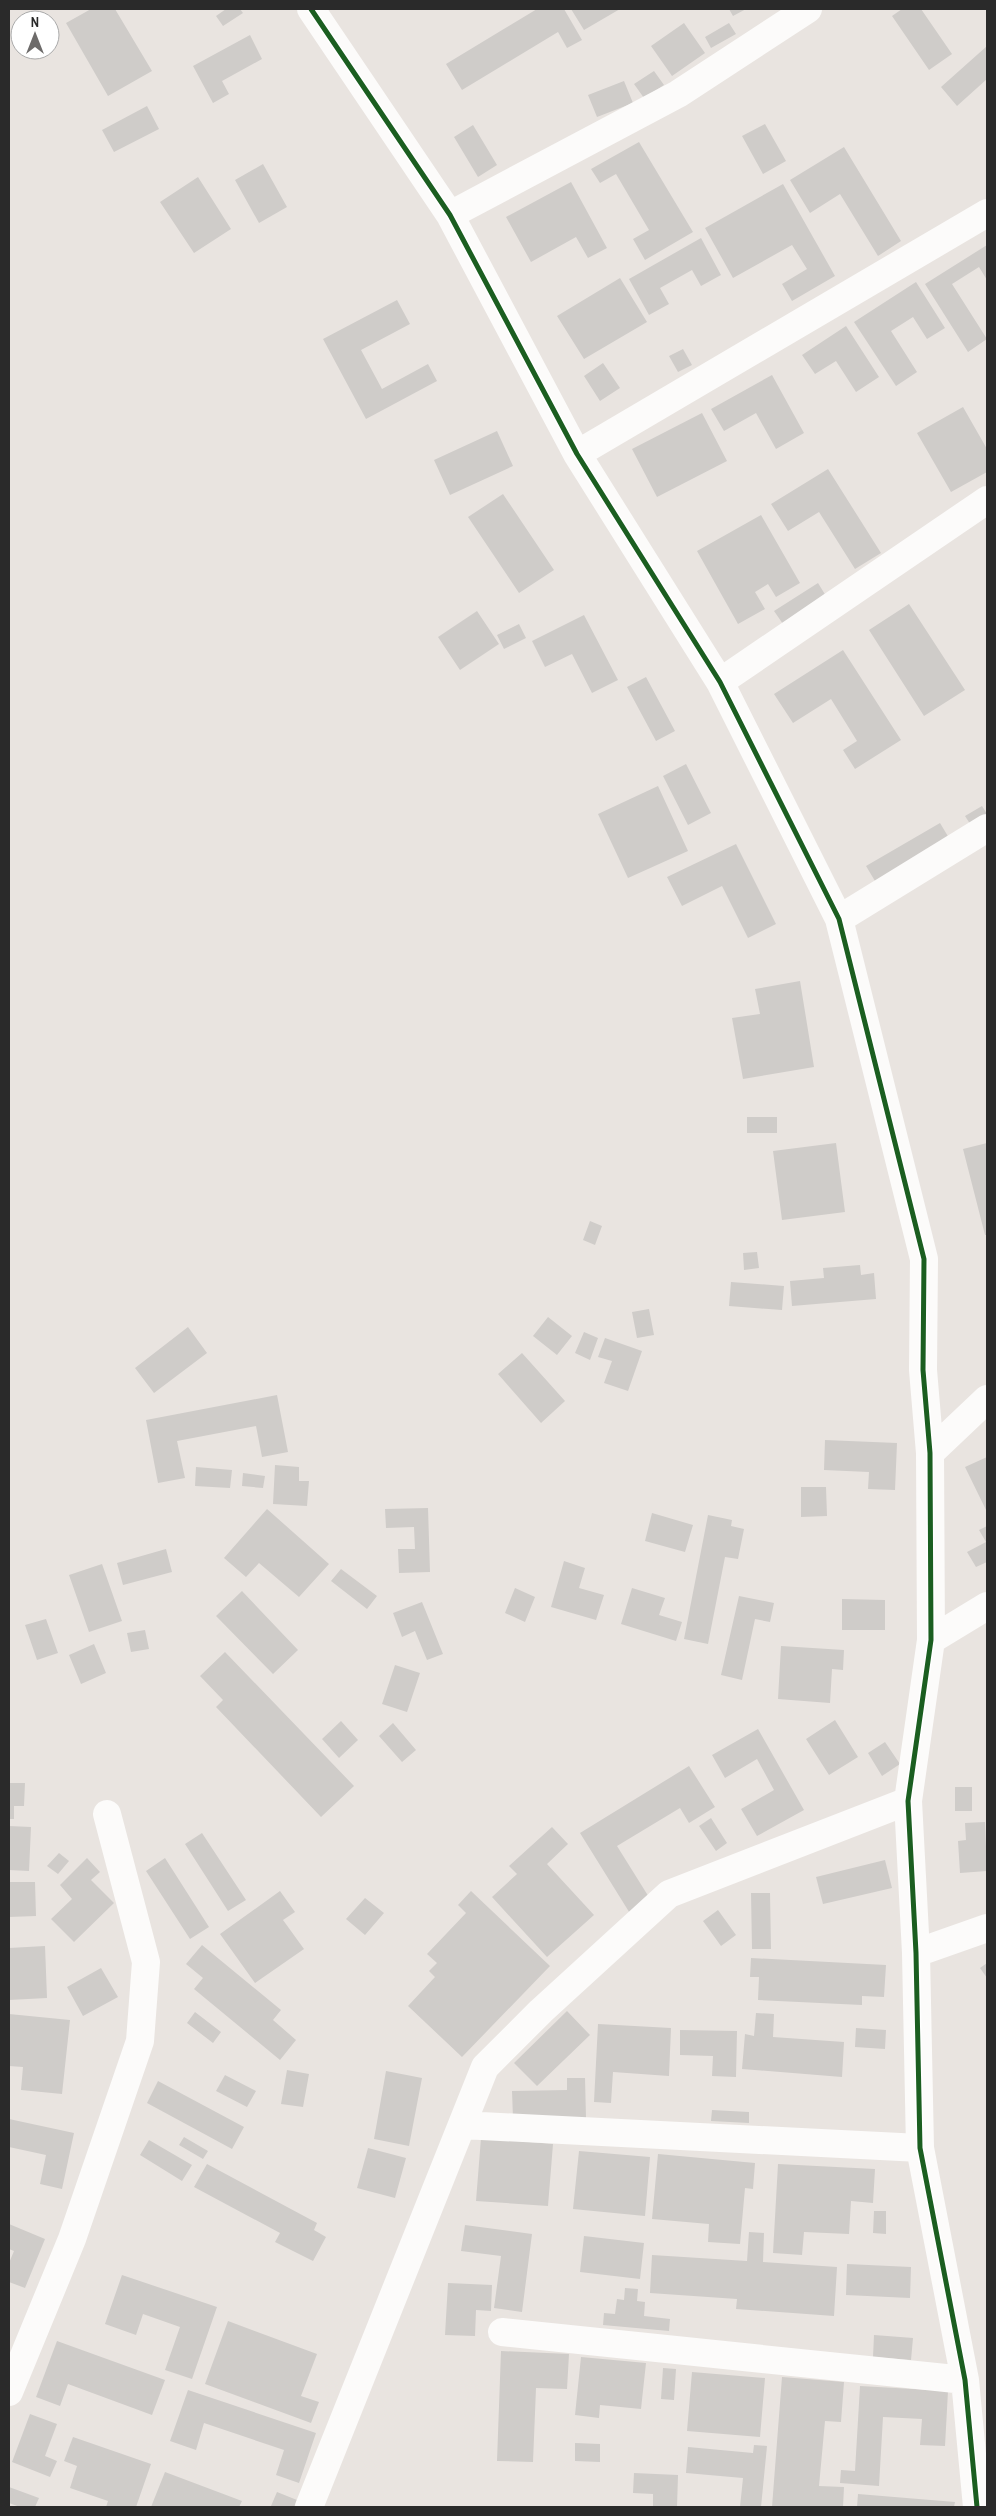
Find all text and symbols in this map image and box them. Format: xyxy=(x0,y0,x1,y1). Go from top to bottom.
north arrow xyxy=(10,10,60,60)
text: N xyxy=(31,13,39,31)

